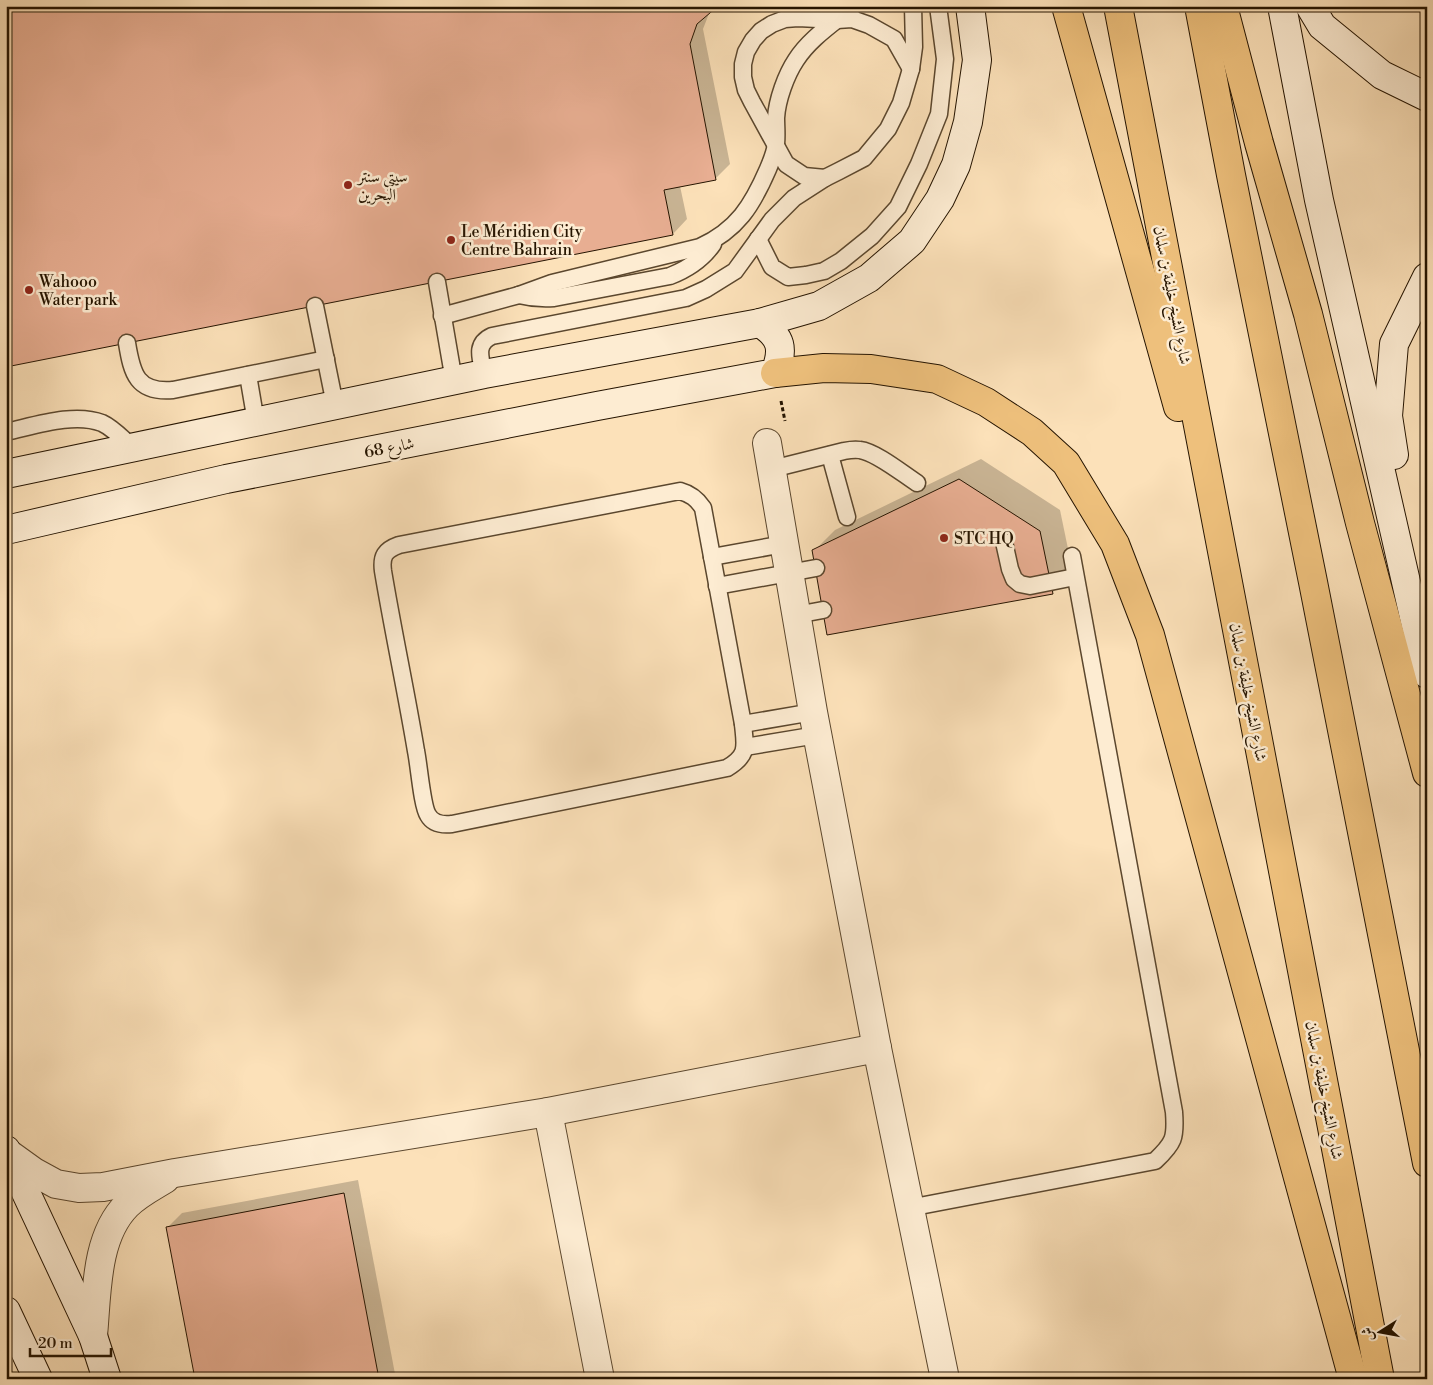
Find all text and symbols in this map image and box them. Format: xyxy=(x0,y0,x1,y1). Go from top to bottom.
place label: سيتي سنتر البحرين xyxy=(356,167,408,205)
marker: سيتي سنتر البحرين xyxy=(342,179,354,191)
place label: Le Méridien City Centre Bahrain xyxy=(461,222,583,260)
street label: شارع الشيخ خليفة بن سلمان xyxy=(1145,224,1195,367)
marker: Le Méridien City Centre Bahrain xyxy=(445,234,457,246)
place label: Wahooo Water park xyxy=(38,272,118,310)
marker: Wahooo Water park xyxy=(23,284,35,296)
street label: شارع 68 xyxy=(362,433,417,466)
place label: STC HQ xyxy=(954,529,1014,549)
marker: STC HQ xyxy=(938,532,950,544)
street label: شارع الشيخ خليفة بن سلمان xyxy=(1221,621,1271,764)
street label: شارع الشيخ خليفة بن سلمان xyxy=(1297,1019,1347,1162)
north arrow xyxy=(1356,1308,1406,1358)
scale bar xyxy=(30,1325,111,1357)
text: ش xyxy=(1358,1326,1378,1343)
text: 20 m xyxy=(38,1334,73,1353)

